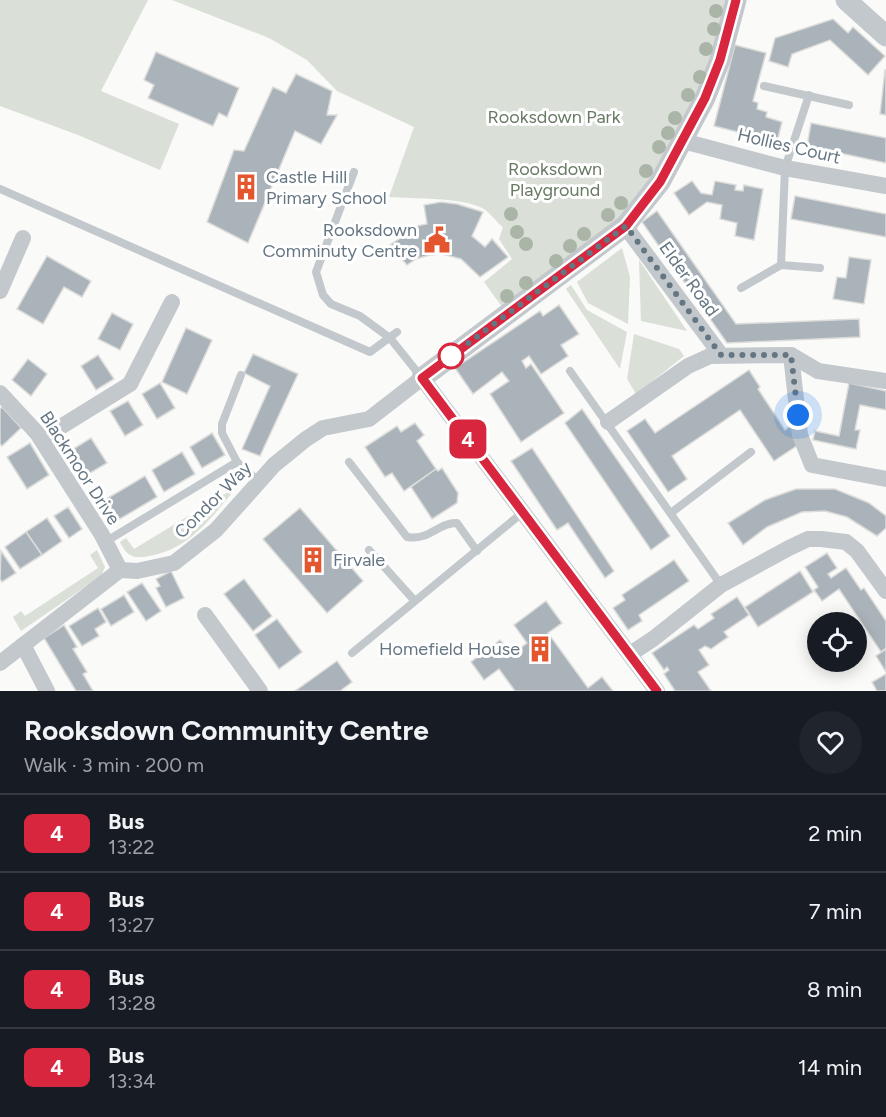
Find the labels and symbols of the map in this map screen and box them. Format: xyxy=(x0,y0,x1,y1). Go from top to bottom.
park label: Rooksdown Park xyxy=(488,106,621,128)
street label: Hollies Court xyxy=(735,123,843,169)
park label: Rooksdown Playground xyxy=(508,158,602,201)
place label: Castle Hill Primary School xyxy=(266,166,387,209)
building icon: Castle Hill Primary School xyxy=(231,172,261,202)
place label: Rooksdown Comminuty Centre xyxy=(262,219,417,262)
public building icon: Rooksdown Comminuty Centre xyxy=(422,225,452,255)
street label: Elder Road xyxy=(655,237,723,321)
unlabelled marker xyxy=(438,343,464,369)
your location xyxy=(783,400,813,430)
street label: Blackmoor Drive xyxy=(35,407,125,529)
line badge: 4 xyxy=(448,420,488,458)
street label: Condor Way xyxy=(170,456,257,543)
building icon: Firvale xyxy=(298,545,328,575)
place label: Firvale xyxy=(333,549,385,571)
building icon: Homefield House xyxy=(525,634,555,664)
place label: Homefield House xyxy=(379,638,520,660)

